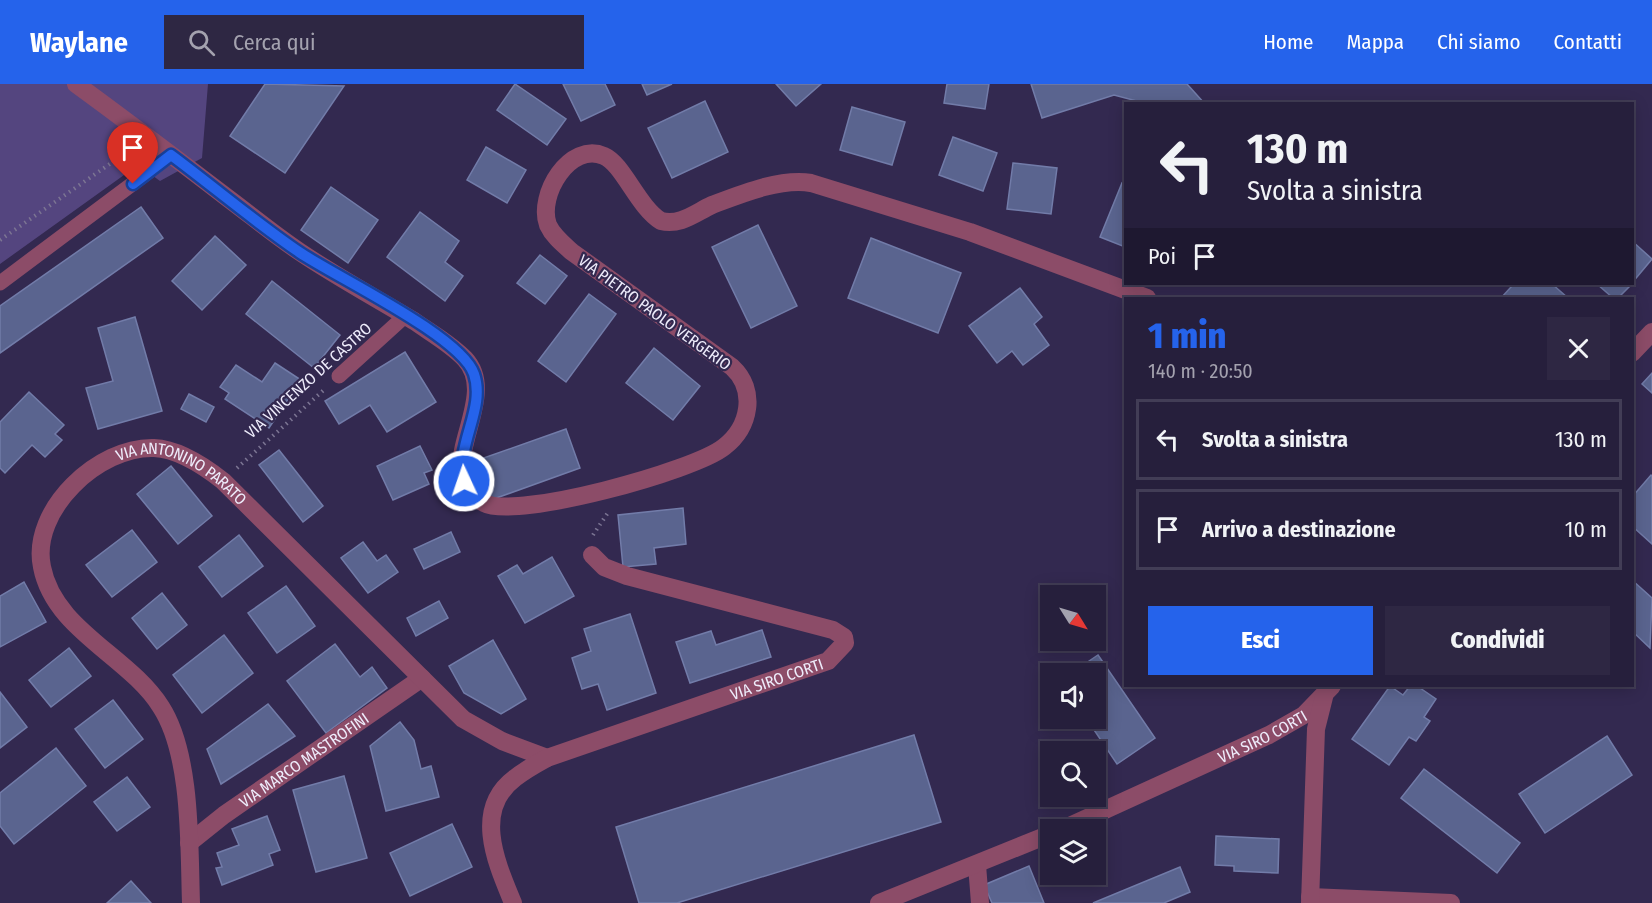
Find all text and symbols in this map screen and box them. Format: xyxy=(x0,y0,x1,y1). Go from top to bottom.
search box xyxy=(164,15,584,69)
text: Waylane xyxy=(30,26,128,59)
icon: search xyxy=(185,26,218,59)
text: Cerca qui xyxy=(233,29,316,56)
text: Home xyxy=(1263,29,1313,55)
text: Mappa xyxy=(1346,29,1404,55)
text: Chi siamo xyxy=(1437,29,1521,55)
text: Contatti xyxy=(1554,29,1622,55)
pin xyxy=(107,122,158,184)
text: 130 m xyxy=(1247,124,1348,174)
icon: left xyxy=(1148,126,1226,204)
icon: arrive xyxy=(116,131,149,164)
text: Svolta a sinistra xyxy=(1247,175,1423,207)
icon: arrive xyxy=(1188,240,1221,273)
text: Poi xyxy=(1148,243,1176,270)
street label: VIA PIETRO PAOLO VERGERIO xyxy=(575,251,735,374)
text: 1 min xyxy=(1148,314,1226,358)
button: close xyxy=(1547,317,1610,380)
street label: VIA VINCENZO DE CASTRO xyxy=(241,319,375,442)
text: 140 m · 20:50 xyxy=(1148,359,1253,383)
icon: left xyxy=(1151,423,1184,456)
text: Svolta a sinistra xyxy=(1202,426,1348,453)
text: 130 m xyxy=(1555,426,1607,453)
street label: VIA ANTONINO PARATO xyxy=(113,439,250,509)
position arrow xyxy=(432,449,496,513)
icon: arrive xyxy=(1151,513,1184,546)
text: Arrivo a destinazione xyxy=(1202,516,1396,543)
text: 10 m xyxy=(1565,516,1607,543)
north arrow xyxy=(1040,585,1106,651)
map controls xyxy=(1040,585,1106,885)
button: Esci xyxy=(1148,606,1373,675)
button: Condividi xyxy=(1385,606,1610,675)
street label: VIA SIRO CORTI xyxy=(728,654,826,704)
button: sound xyxy=(1040,663,1106,729)
street label: VIA SIRO CORTI xyxy=(1215,706,1310,767)
street label: VIA MARCO MASTROFINI xyxy=(236,709,373,812)
button: search xyxy=(1040,741,1106,807)
button: layers xyxy=(1040,819,1106,885)

